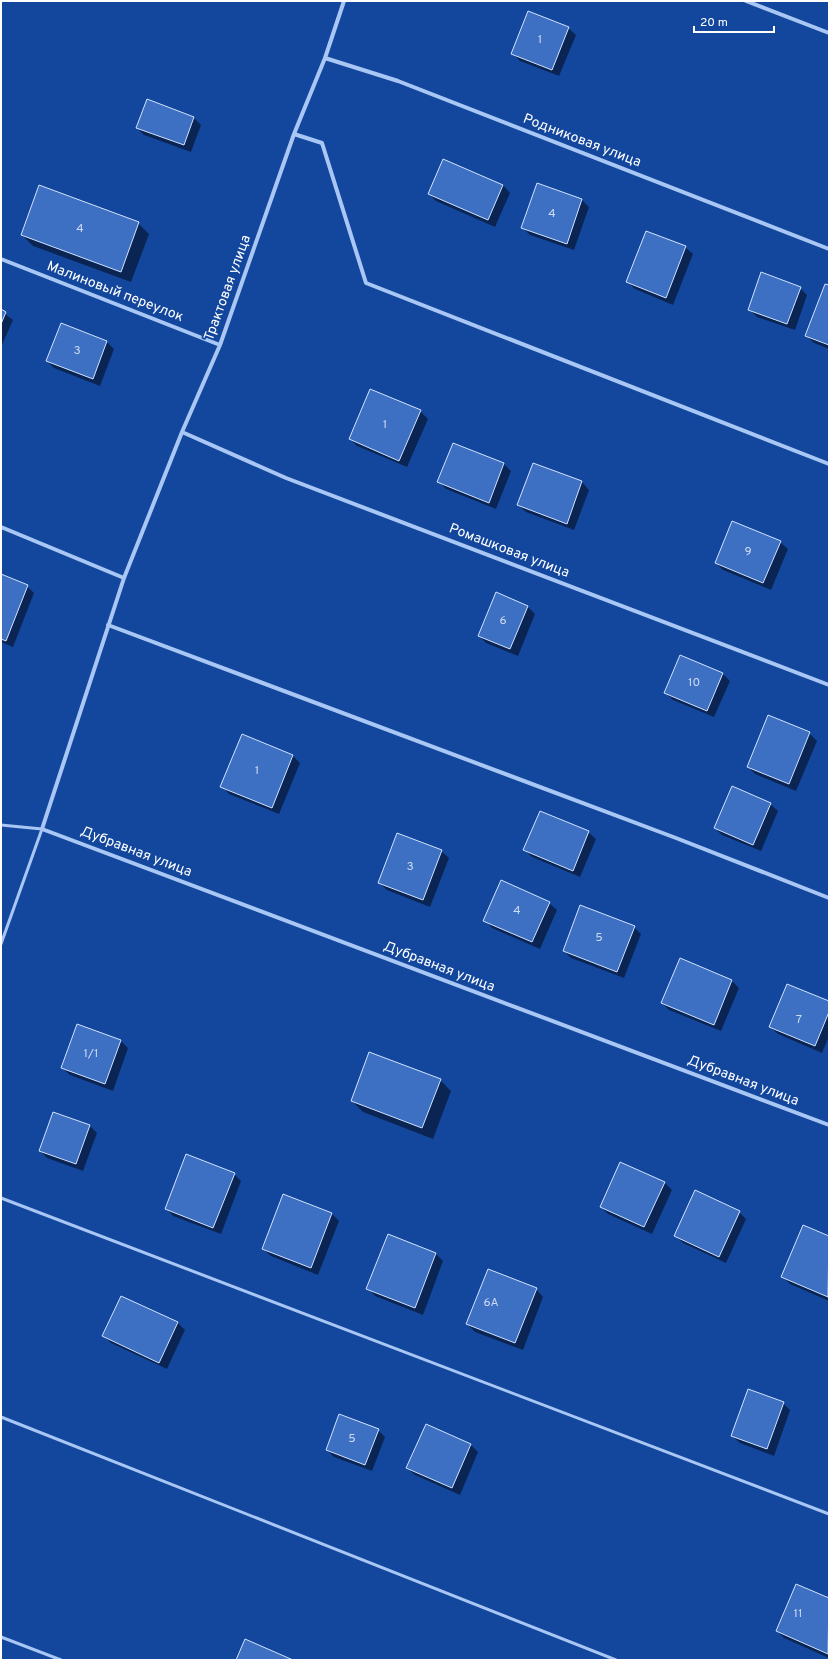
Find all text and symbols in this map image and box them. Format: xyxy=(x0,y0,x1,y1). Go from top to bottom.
scale bar xyxy=(694,8,774,34)
text: 20 m xyxy=(700,15,728,31)
house number: 1 xyxy=(538,32,542,48)
street label: Родниковая улица xyxy=(520,111,644,171)
house number: 4 xyxy=(548,206,556,222)
house number: 4 xyxy=(76,221,84,237)
street label: Трактовая улица xyxy=(201,233,255,343)
street label: Малиновый переулок xyxy=(44,258,186,326)
house number: 3 xyxy=(73,343,81,359)
house number: 1 xyxy=(383,417,387,433)
street label: Ромашковая улица xyxy=(446,520,572,582)
house number: 9 xyxy=(744,544,752,560)
house number: 6 xyxy=(499,613,507,629)
house number: 10 xyxy=(688,675,700,691)
house number: 1 xyxy=(255,763,259,779)
street label: Дубравная улица xyxy=(78,823,194,881)
house number: 3 xyxy=(406,859,414,875)
house number: 4 xyxy=(513,903,521,919)
house number: 5 xyxy=(595,930,603,946)
street label: Дубравная улица xyxy=(381,938,497,996)
house number: 7 xyxy=(796,1012,802,1028)
house number: 1/1 xyxy=(84,1046,98,1062)
street label: Дубравная улица xyxy=(685,1052,801,1110)
house number: 6А xyxy=(483,1295,499,1311)
house number: 5 xyxy=(348,1431,356,1447)
house number: 11 xyxy=(794,1606,802,1622)

